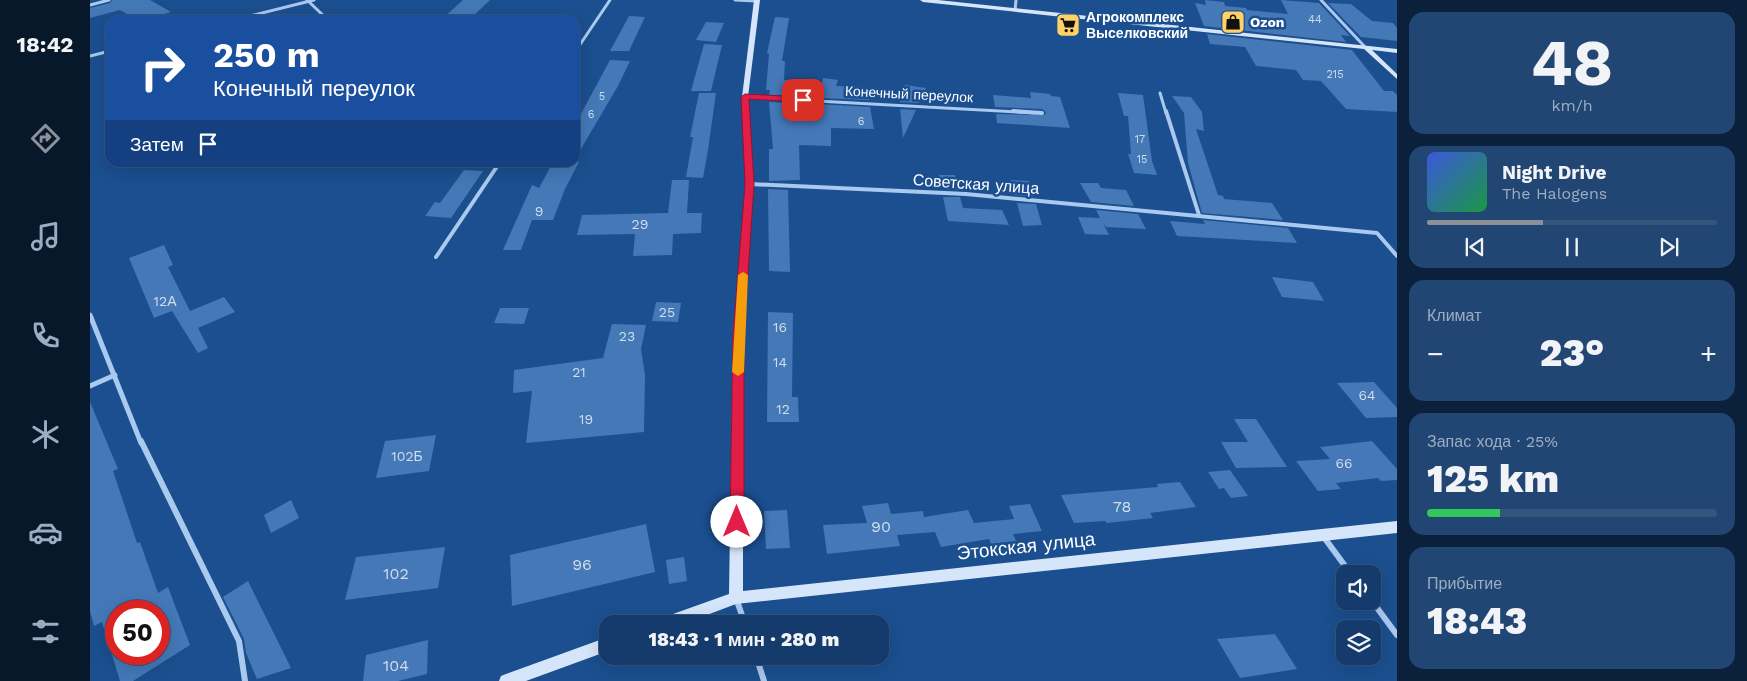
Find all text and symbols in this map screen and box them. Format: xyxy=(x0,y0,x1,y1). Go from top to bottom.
place label: Агрокомплекс Выселковский xyxy=(1086,9,1188,41)
shop icon: Ozon xyxy=(1220,9,1246,35)
supermarket icon: Агрокомплекс Выселковский xyxy=(1055,12,1081,38)
house number: 44 xyxy=(1308,13,1322,26)
place label: Ozon xyxy=(1250,14,1285,30)
text: 48 xyxy=(1531,25,1613,101)
text: 18:42 xyxy=(17,32,73,57)
text: 250 m xyxy=(213,34,320,76)
icon: right xyxy=(130,35,195,100)
house number: 215 xyxy=(1326,68,1344,81)
text: Конечный переулок xyxy=(213,76,415,101)
pin xyxy=(782,79,824,121)
street label: Конечный переулок xyxy=(844,83,974,105)
icon: arrive xyxy=(789,86,817,114)
house number: 5 xyxy=(599,90,605,103)
text: km/h xyxy=(1551,96,1593,115)
house number: 6 xyxy=(588,108,595,121)
house number: 6 xyxy=(858,115,865,128)
icon: directions xyxy=(28,121,63,156)
icon: arrive xyxy=(194,130,222,158)
text: Затем xyxy=(130,133,184,156)
house number: 17 xyxy=(1135,133,1145,146)
house number: 15 xyxy=(1137,153,1147,166)
text: Night Drive xyxy=(1502,161,1607,184)
street label: Советская улица xyxy=(912,170,1040,198)
text: The Halogens xyxy=(1502,184,1607,203)
house number: 9 xyxy=(535,203,543,219)
house number: 29 xyxy=(632,216,648,232)
icon: music xyxy=(28,219,63,254)
icon: previous xyxy=(1461,233,1489,261)
icon: pause xyxy=(1558,233,1586,261)
icon: next xyxy=(1655,233,1683,261)
house number: 12А xyxy=(154,293,177,309)
house number: 25 xyxy=(659,304,675,320)
text: Климат xyxy=(1427,306,1481,325)
icon: phone xyxy=(28,318,63,353)
house number: 16 xyxy=(773,319,787,335)
house number: 23 xyxy=(619,328,635,344)
text: 23° xyxy=(1540,331,1604,375)
text: − xyxy=(1427,337,1444,370)
text: + xyxy=(1700,337,1717,370)
house number: 14 xyxy=(773,354,787,370)
house number: 21 xyxy=(572,364,586,380)
house number: 64 xyxy=(1358,387,1376,403)
house number: 12 xyxy=(776,401,790,417)
house number: 19 xyxy=(579,411,593,427)
icon: climate xyxy=(28,417,63,452)
text: Запас хода · 25% xyxy=(1427,432,1558,451)
house number: 102Б xyxy=(391,448,423,464)
house number: 66 xyxy=(1335,455,1353,471)
text: 125 km xyxy=(1427,457,1559,501)
position arrow xyxy=(710,495,762,547)
house number: 78 xyxy=(1113,497,1131,516)
icon: car xyxy=(28,515,63,550)
house number: 90 xyxy=(871,517,891,536)
street label: Этокская улица xyxy=(956,527,1097,565)
house number: 96 xyxy=(572,555,592,574)
house number: 102 xyxy=(383,564,409,583)
map controls xyxy=(1336,565,1381,665)
button: sound xyxy=(1336,565,1381,610)
text: Прибытие xyxy=(1427,574,1502,593)
text: 18:43 xyxy=(1427,599,1527,643)
speed limit sign: 50 xyxy=(105,600,170,665)
icon: filters xyxy=(28,614,63,649)
button: layers xyxy=(1336,620,1381,665)
text: 18:43 · 1 мин · 280 m xyxy=(649,628,839,651)
house number: 104 xyxy=(383,656,409,675)

